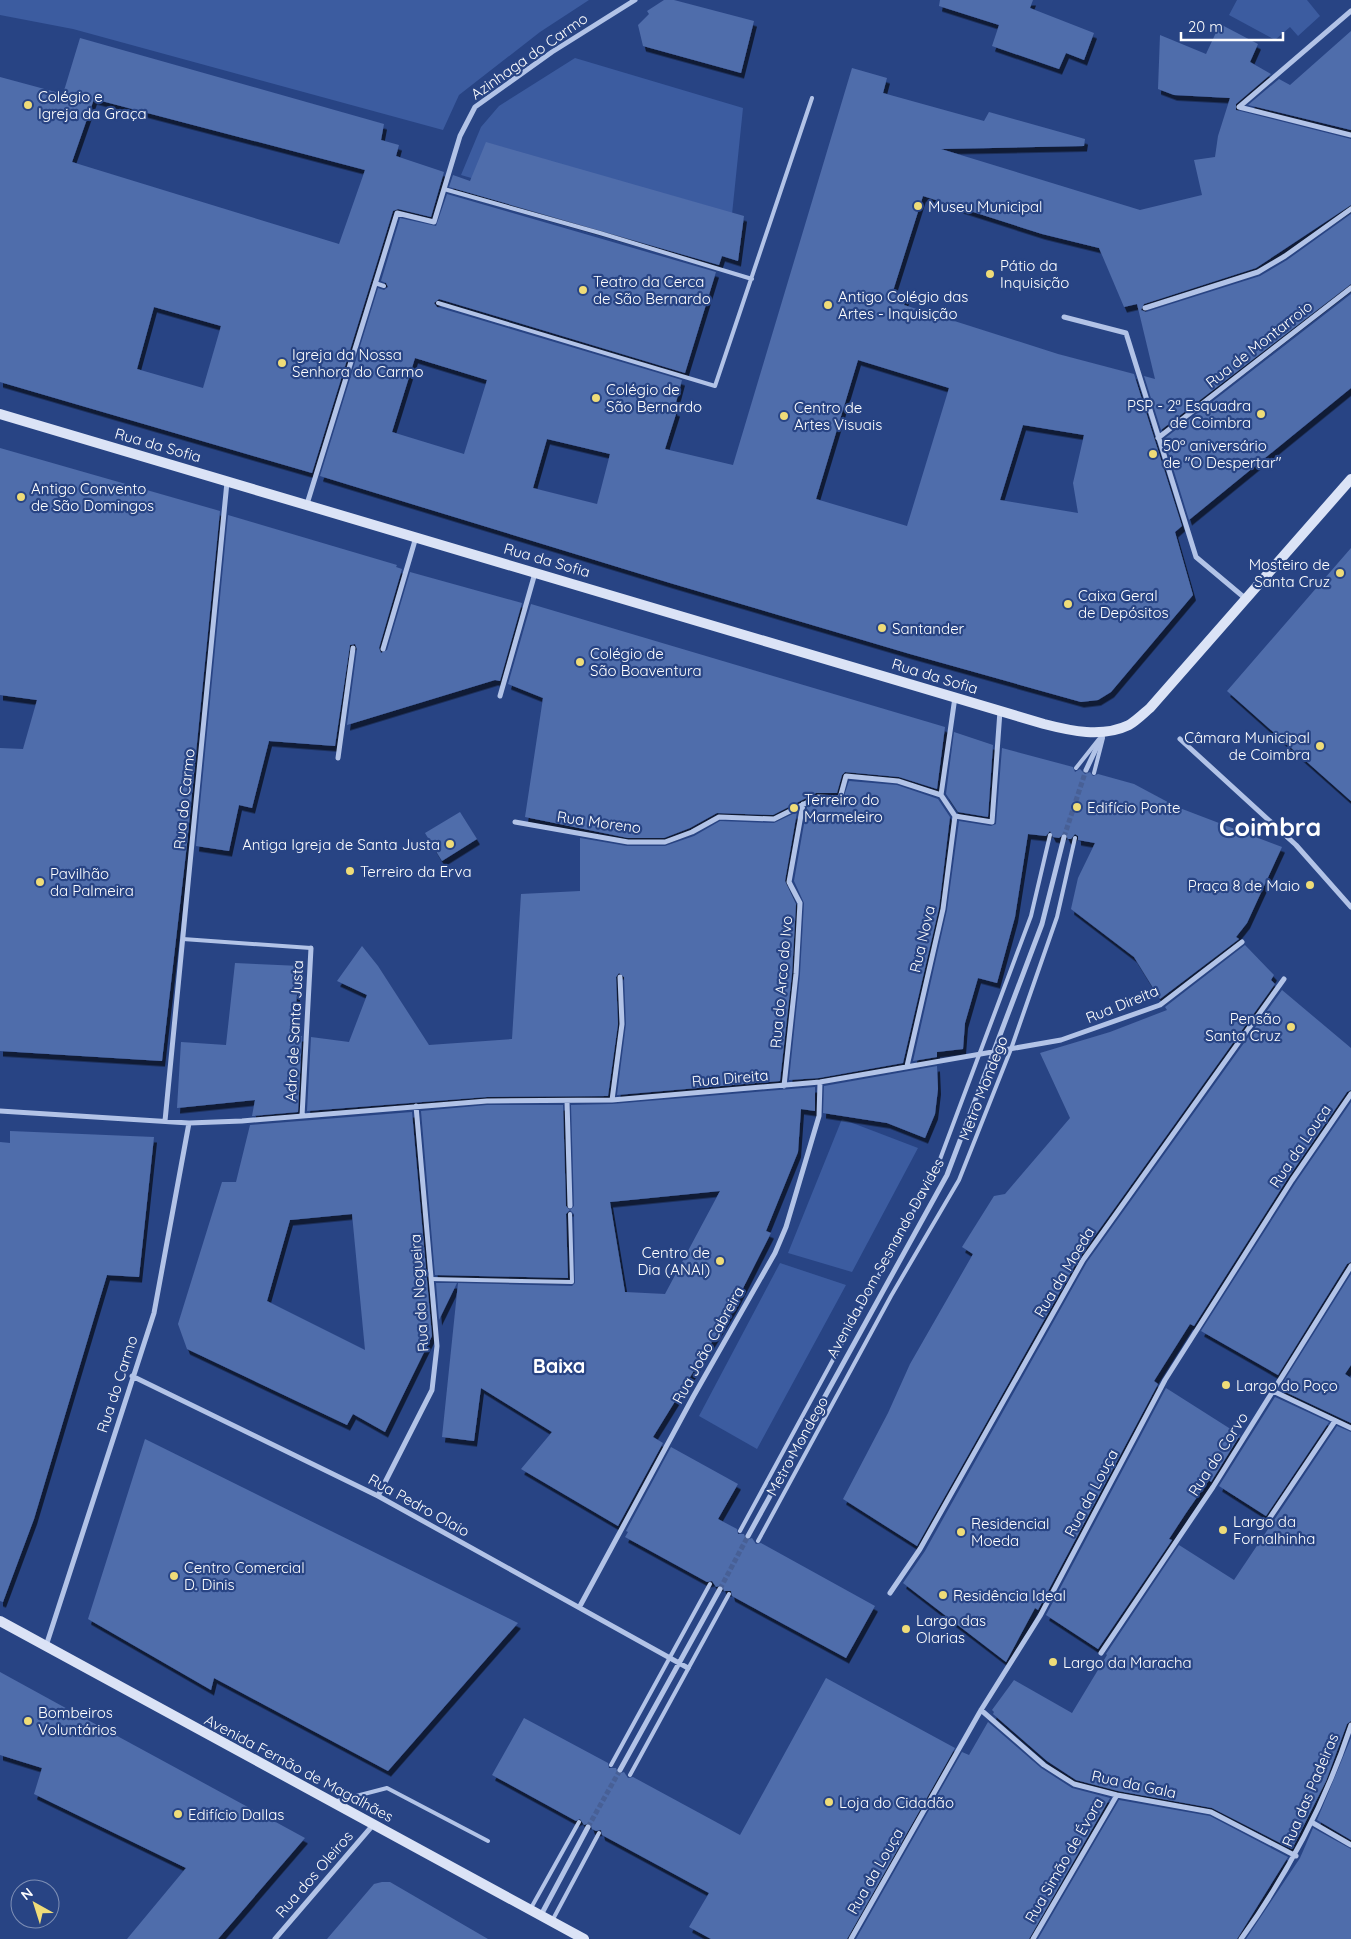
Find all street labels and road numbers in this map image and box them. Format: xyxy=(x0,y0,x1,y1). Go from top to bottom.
street label: Azinhaga do Carmo xyxy=(467,8,591,104)
street label: Rua de Montarroio xyxy=(1202,296,1316,392)
street label: Rua da Sofia xyxy=(113,424,203,466)
street label: Rua da Sofia xyxy=(502,539,592,581)
street label: Rua da Sofia xyxy=(890,654,980,698)
street label: Rua do Carmo xyxy=(169,748,199,850)
street label: Rua Moreno xyxy=(556,807,642,837)
street label: Rua Nova xyxy=(905,903,939,975)
street label: Rua do Arco do Ivo xyxy=(766,915,796,1049)
street label: Adro de Santa Justa xyxy=(281,960,307,1102)
street label: Rua Direita xyxy=(1083,981,1161,1027)
street label: Metro Mondego xyxy=(954,1033,1012,1143)
street label: Rua Direita xyxy=(691,1065,769,1091)
street label: Rua da Louça xyxy=(1265,1101,1335,1191)
street label: Avenida Dom Sesnando Davides xyxy=(822,1155,948,1361)
street label: Rua da Moeda xyxy=(1030,1223,1098,1321)
street label: Rua da Nogueira xyxy=(405,1233,433,1353)
street label: Rua João Cabreira xyxy=(668,1283,748,1407)
street label: Rua do Carmo xyxy=(92,1333,142,1435)
street label: Metro Mondego xyxy=(762,1393,832,1499)
street label: Rua do Corvo xyxy=(1184,1408,1252,1500)
street label: Rua da Louça xyxy=(1060,1446,1122,1540)
street label: Rua Pedro Olaio xyxy=(365,1469,473,1541)
street label: Avenida Fernão de Magalhães xyxy=(201,1710,397,1826)
street label: Rua das Padeiras xyxy=(1278,1730,1342,1850)
street label: Rua da Gala xyxy=(1090,1766,1178,1802)
street label: Rua Simão de Évora xyxy=(1021,1794,1107,1926)
street label: Rua da Louça xyxy=(843,1825,907,1917)
street label: Rua dos Oleiros xyxy=(271,1827,357,1921)

